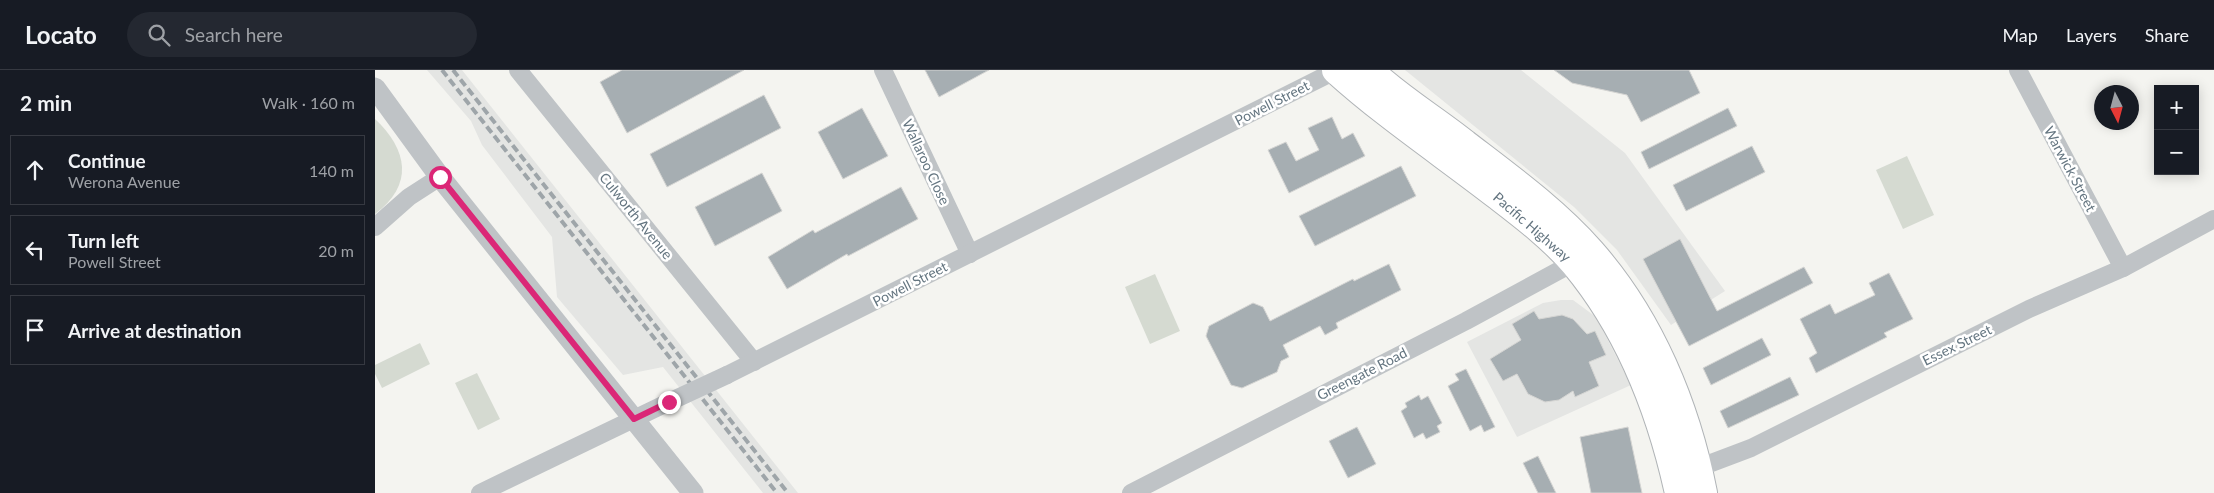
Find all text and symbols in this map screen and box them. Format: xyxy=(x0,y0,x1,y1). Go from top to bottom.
search box xyxy=(127,12,477,57)
text: Locato xyxy=(25,20,97,49)
icon: search xyxy=(145,21,173,49)
text: Search here xyxy=(185,23,283,46)
text: Map xyxy=(2002,24,2038,46)
text: Layers xyxy=(2066,24,2117,46)
text: Share xyxy=(2145,24,2189,46)
street label: Powell Street xyxy=(1232,77,1312,129)
north arrow xyxy=(2094,85,2139,130)
map controls xyxy=(2154,85,2199,175)
button: + xyxy=(2154,85,2199,130)
text: 2 min xyxy=(20,90,72,115)
text: Walk · 160 m xyxy=(262,93,355,112)
street label: Wallaroo Close xyxy=(899,116,954,207)
street label: Warwick Street xyxy=(2041,123,2100,214)
button: − xyxy=(2154,130,2199,175)
text: Continue xyxy=(68,149,146,172)
icon: ahead xyxy=(21,156,49,184)
text: 140 m xyxy=(309,161,354,180)
route start xyxy=(429,166,452,189)
street label: Culworth Avenue xyxy=(596,169,677,262)
text: Werona Avenue xyxy=(68,172,180,191)
street label: Pacific Highway xyxy=(1490,188,1575,265)
text: Turn left xyxy=(68,229,139,252)
icon: left xyxy=(21,236,49,264)
text: 20 m xyxy=(318,241,354,260)
text: Powell Street xyxy=(68,252,161,271)
street label: Powell Street xyxy=(870,258,950,310)
icon: arrive xyxy=(21,316,49,344)
text: Arrive at destination xyxy=(68,319,241,342)
street label: Essex Street xyxy=(1919,321,1994,369)
street label: Greengate Road xyxy=(1314,344,1410,404)
route end xyxy=(658,391,681,414)

